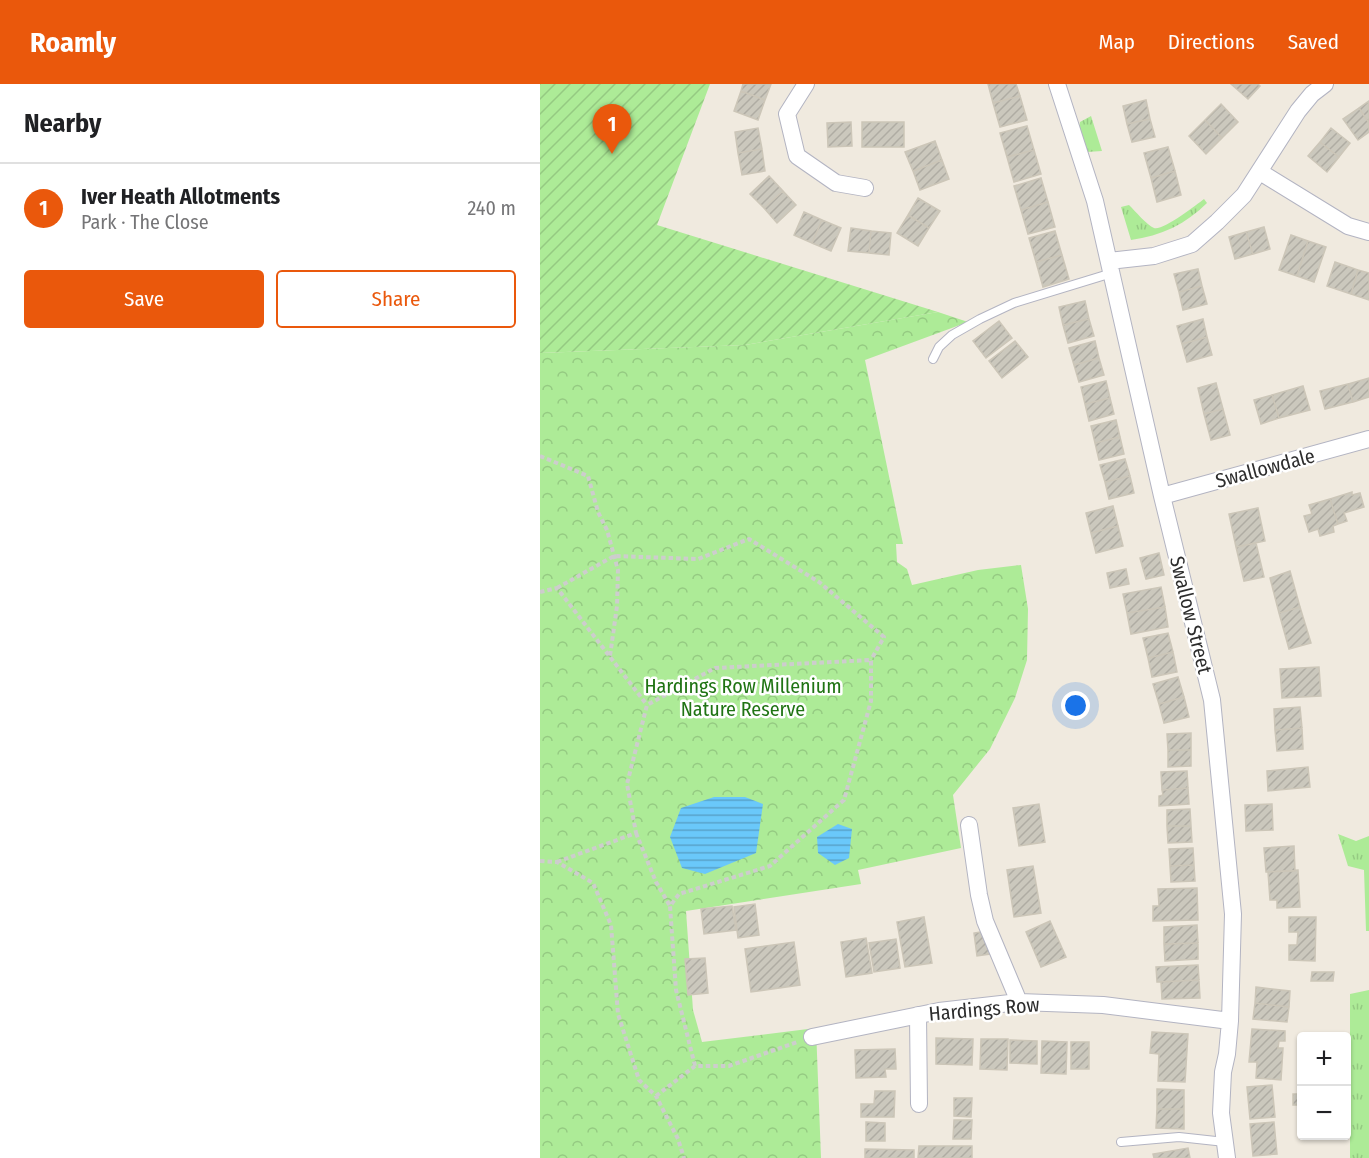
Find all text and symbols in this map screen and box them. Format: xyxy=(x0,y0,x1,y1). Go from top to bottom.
text: Roamly xyxy=(30,26,116,59)
text: Map xyxy=(1098,29,1135,55)
text: Directions xyxy=(1168,29,1255,55)
text: Saved xyxy=(1288,29,1339,55)
pin: 1 xyxy=(592,104,632,154)
text: Nearby xyxy=(24,108,101,139)
text: Iver Heath Allotments xyxy=(81,183,280,210)
text: 1 xyxy=(39,196,48,220)
text: 240 m xyxy=(467,196,516,220)
text: Park · The Close xyxy=(81,210,209,234)
button: Save xyxy=(24,270,264,328)
button: Share xyxy=(276,270,516,328)
street label: Swallowdale xyxy=(1213,443,1317,493)
street label: Swallow Street xyxy=(1165,554,1217,677)
park label: Hardings Row Millenium Nature Reserve xyxy=(644,674,842,721)
your location xyxy=(1061,691,1090,720)
street label: Hardings Row xyxy=(927,992,1041,1026)
map controls xyxy=(1297,1032,1351,1140)
button: + xyxy=(1297,1032,1351,1086)
button: − xyxy=(1297,1086,1351,1140)

